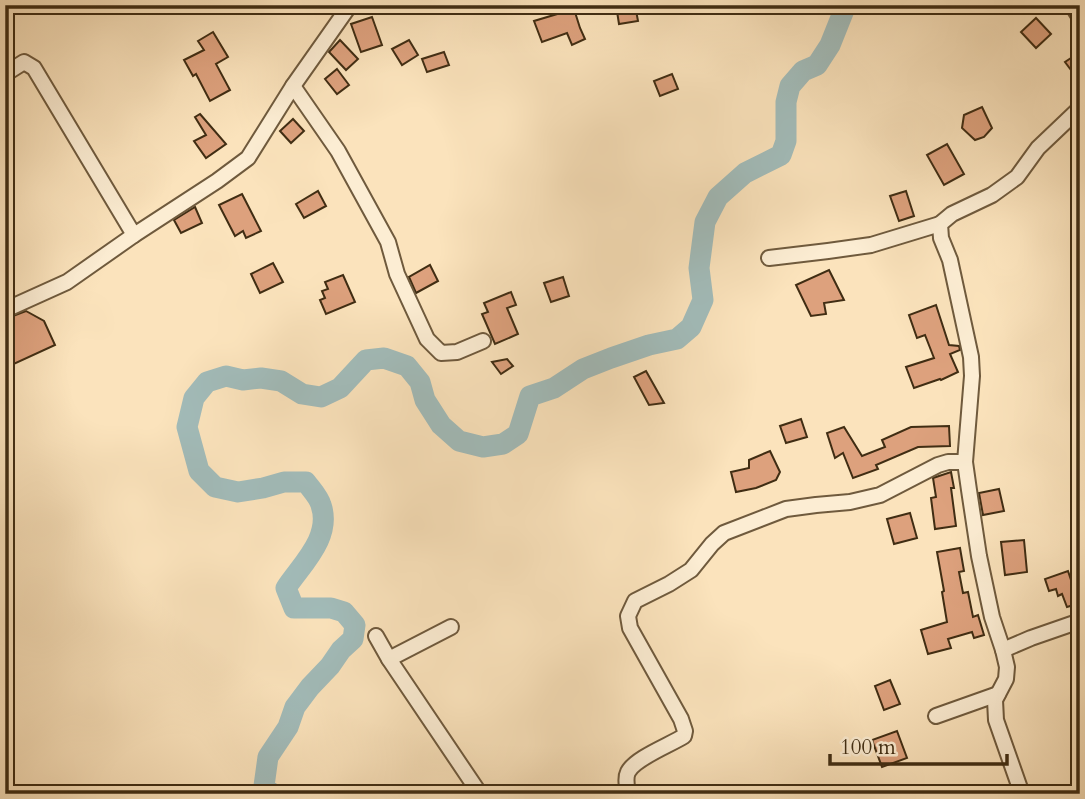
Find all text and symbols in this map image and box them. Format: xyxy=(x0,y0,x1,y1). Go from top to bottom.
scale bar xyxy=(830,722,1006,766)
text: 100 m xyxy=(840,733,896,762)

